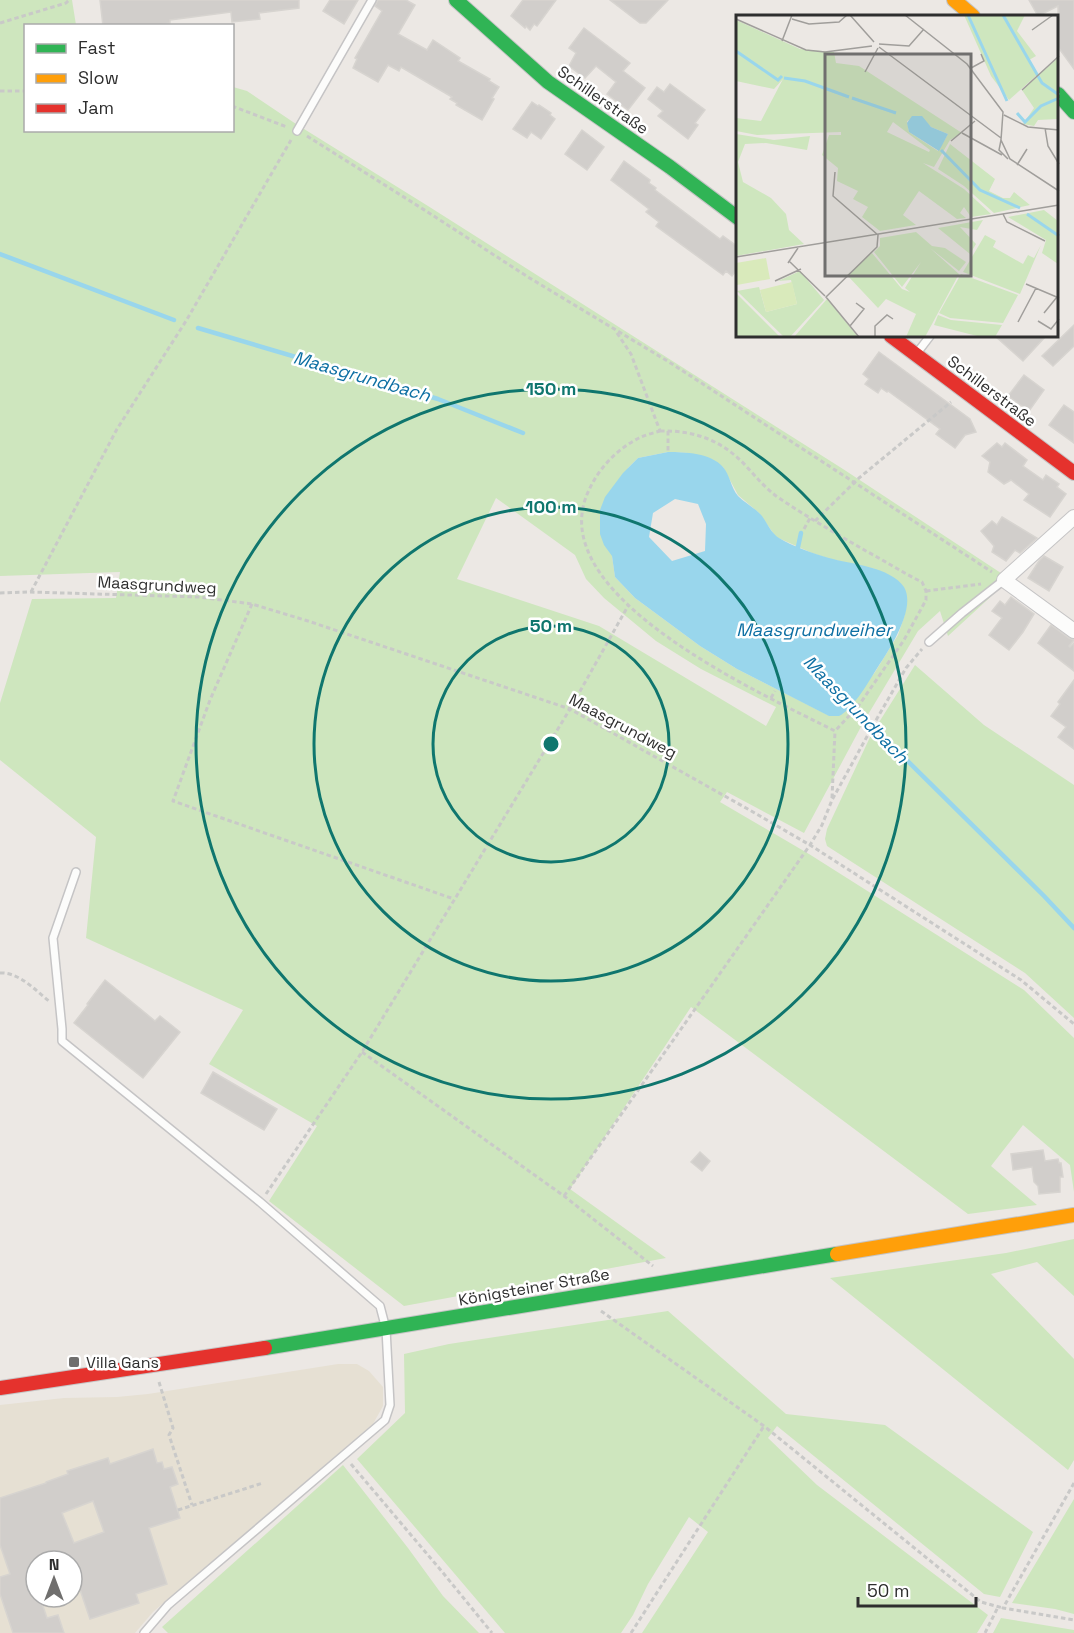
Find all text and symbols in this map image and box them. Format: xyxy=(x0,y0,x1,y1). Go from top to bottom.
inset map xyxy=(736,15,1059,338)
legend xyxy=(24,24,234,132)
text: Fast xyxy=(78,36,115,59)
street label: Schillerstraße xyxy=(553,61,653,139)
text: Slow xyxy=(78,66,119,89)
text: Jam xyxy=(78,96,114,119)
water label: Maasgrundbach xyxy=(291,345,434,407)
street label: Schillerstraße xyxy=(943,351,1041,431)
text: 150 m xyxy=(526,377,576,400)
text: 100 m xyxy=(525,495,577,518)
street label: Maasgrundweg xyxy=(97,571,217,599)
text: 50 m xyxy=(530,614,572,637)
water label: Maasgrundweiher xyxy=(736,618,894,641)
water label: Maasgrundbach xyxy=(799,650,914,768)
street label: Maasgrundweg xyxy=(565,689,681,763)
centre of rings xyxy=(541,734,561,754)
street label: Königsteiner Straße xyxy=(457,1263,611,1311)
place label: Villa Gans xyxy=(86,1352,159,1373)
marker: Villa Gans xyxy=(67,1355,81,1369)
north arrow xyxy=(24,1549,84,1609)
text: N xyxy=(49,1554,59,1575)
scale bar xyxy=(858,1570,976,1608)
text: 50 m xyxy=(867,1579,909,1602)

